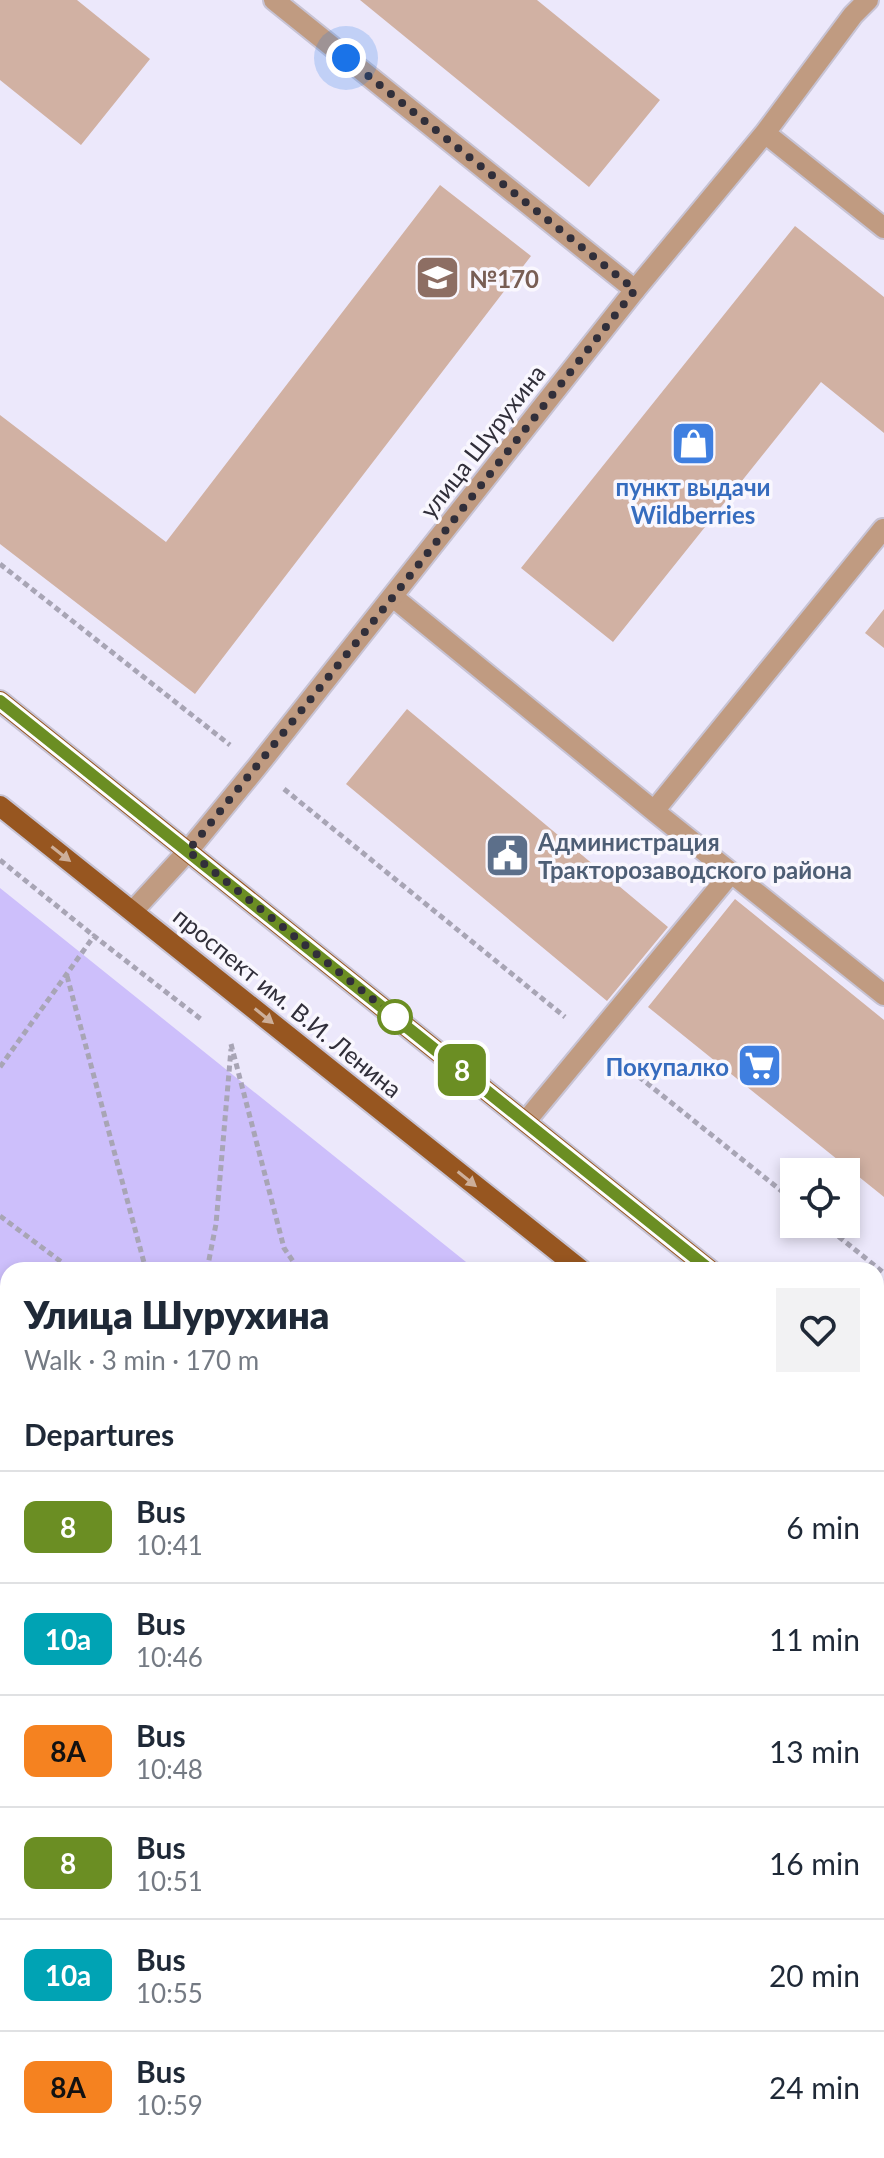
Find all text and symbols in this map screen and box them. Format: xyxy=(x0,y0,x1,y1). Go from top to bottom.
your location xyxy=(326,38,366,78)
school or university icon: №170 xyxy=(414,254,462,302)
place label: №170 xyxy=(469,264,539,293)
street label: улица Шурухина xyxy=(413,359,551,523)
shop icon: пункт выдачи Wildberries xyxy=(669,420,717,468)
place label: пункт выдачи Wildberries xyxy=(615,472,771,529)
place label: Администрация Тракторозаводского района xyxy=(537,827,852,884)
public building icon: Администрация Тракторозаводского района xyxy=(483,831,531,879)
one-way arrow xyxy=(51,846,71,862)
street label: проспект им. В.И. Ленина xyxy=(168,901,408,1103)
unlabelled marker xyxy=(378,1000,412,1034)
one-way arrow xyxy=(254,1008,275,1025)
supermarket icon: Покупалко xyxy=(736,1042,784,1090)
line badge: 8 xyxy=(436,1044,488,1096)
place label: Покупалко xyxy=(605,1052,729,1081)
text: 8 xyxy=(454,1053,470,1087)
map controls xyxy=(780,1158,860,1238)
button: locate xyxy=(780,1158,860,1238)
one-way arrow xyxy=(457,1170,477,1187)
button: heart xyxy=(776,1288,860,1372)
text: Улица Шурухина xyxy=(24,1291,329,1337)
text: Walk · 3 min · 170 m xyxy=(24,1344,259,1376)
text: Departures xyxy=(24,1416,174,1452)
text: Bus xyxy=(136,1493,186,1529)
text: 6 min xyxy=(786,1509,860,1545)
text: 8 xyxy=(60,1510,76,1544)
text: 10:41 xyxy=(136,1529,203,1561)
text: Bus xyxy=(136,1605,186,1641)
text: 11 min xyxy=(769,1621,860,1657)
text: 10а xyxy=(45,1622,91,1656)
text: 10:46 xyxy=(136,1641,203,1673)
text: Bus xyxy=(136,1717,186,1753)
text: 13 min xyxy=(769,1733,860,1769)
text: 8А xyxy=(50,1734,86,1768)
text: 10:48 xyxy=(136,1753,203,1785)
text: Bus xyxy=(136,1829,186,1865)
text: 16 min xyxy=(769,1845,860,1881)
text: 8 xyxy=(60,1846,76,1880)
text: 10:51 xyxy=(136,1865,203,1897)
text: Bus xyxy=(136,1941,186,1977)
text: 20 min xyxy=(769,1957,860,1993)
text: 10а xyxy=(45,1958,91,1992)
text: 10:55 xyxy=(136,1977,203,2009)
text: Bus xyxy=(136,2053,186,2089)
text: 24 min xyxy=(769,2069,860,2105)
text: 8А xyxy=(50,2070,86,2104)
text: 10:59 xyxy=(136,2089,203,2121)

